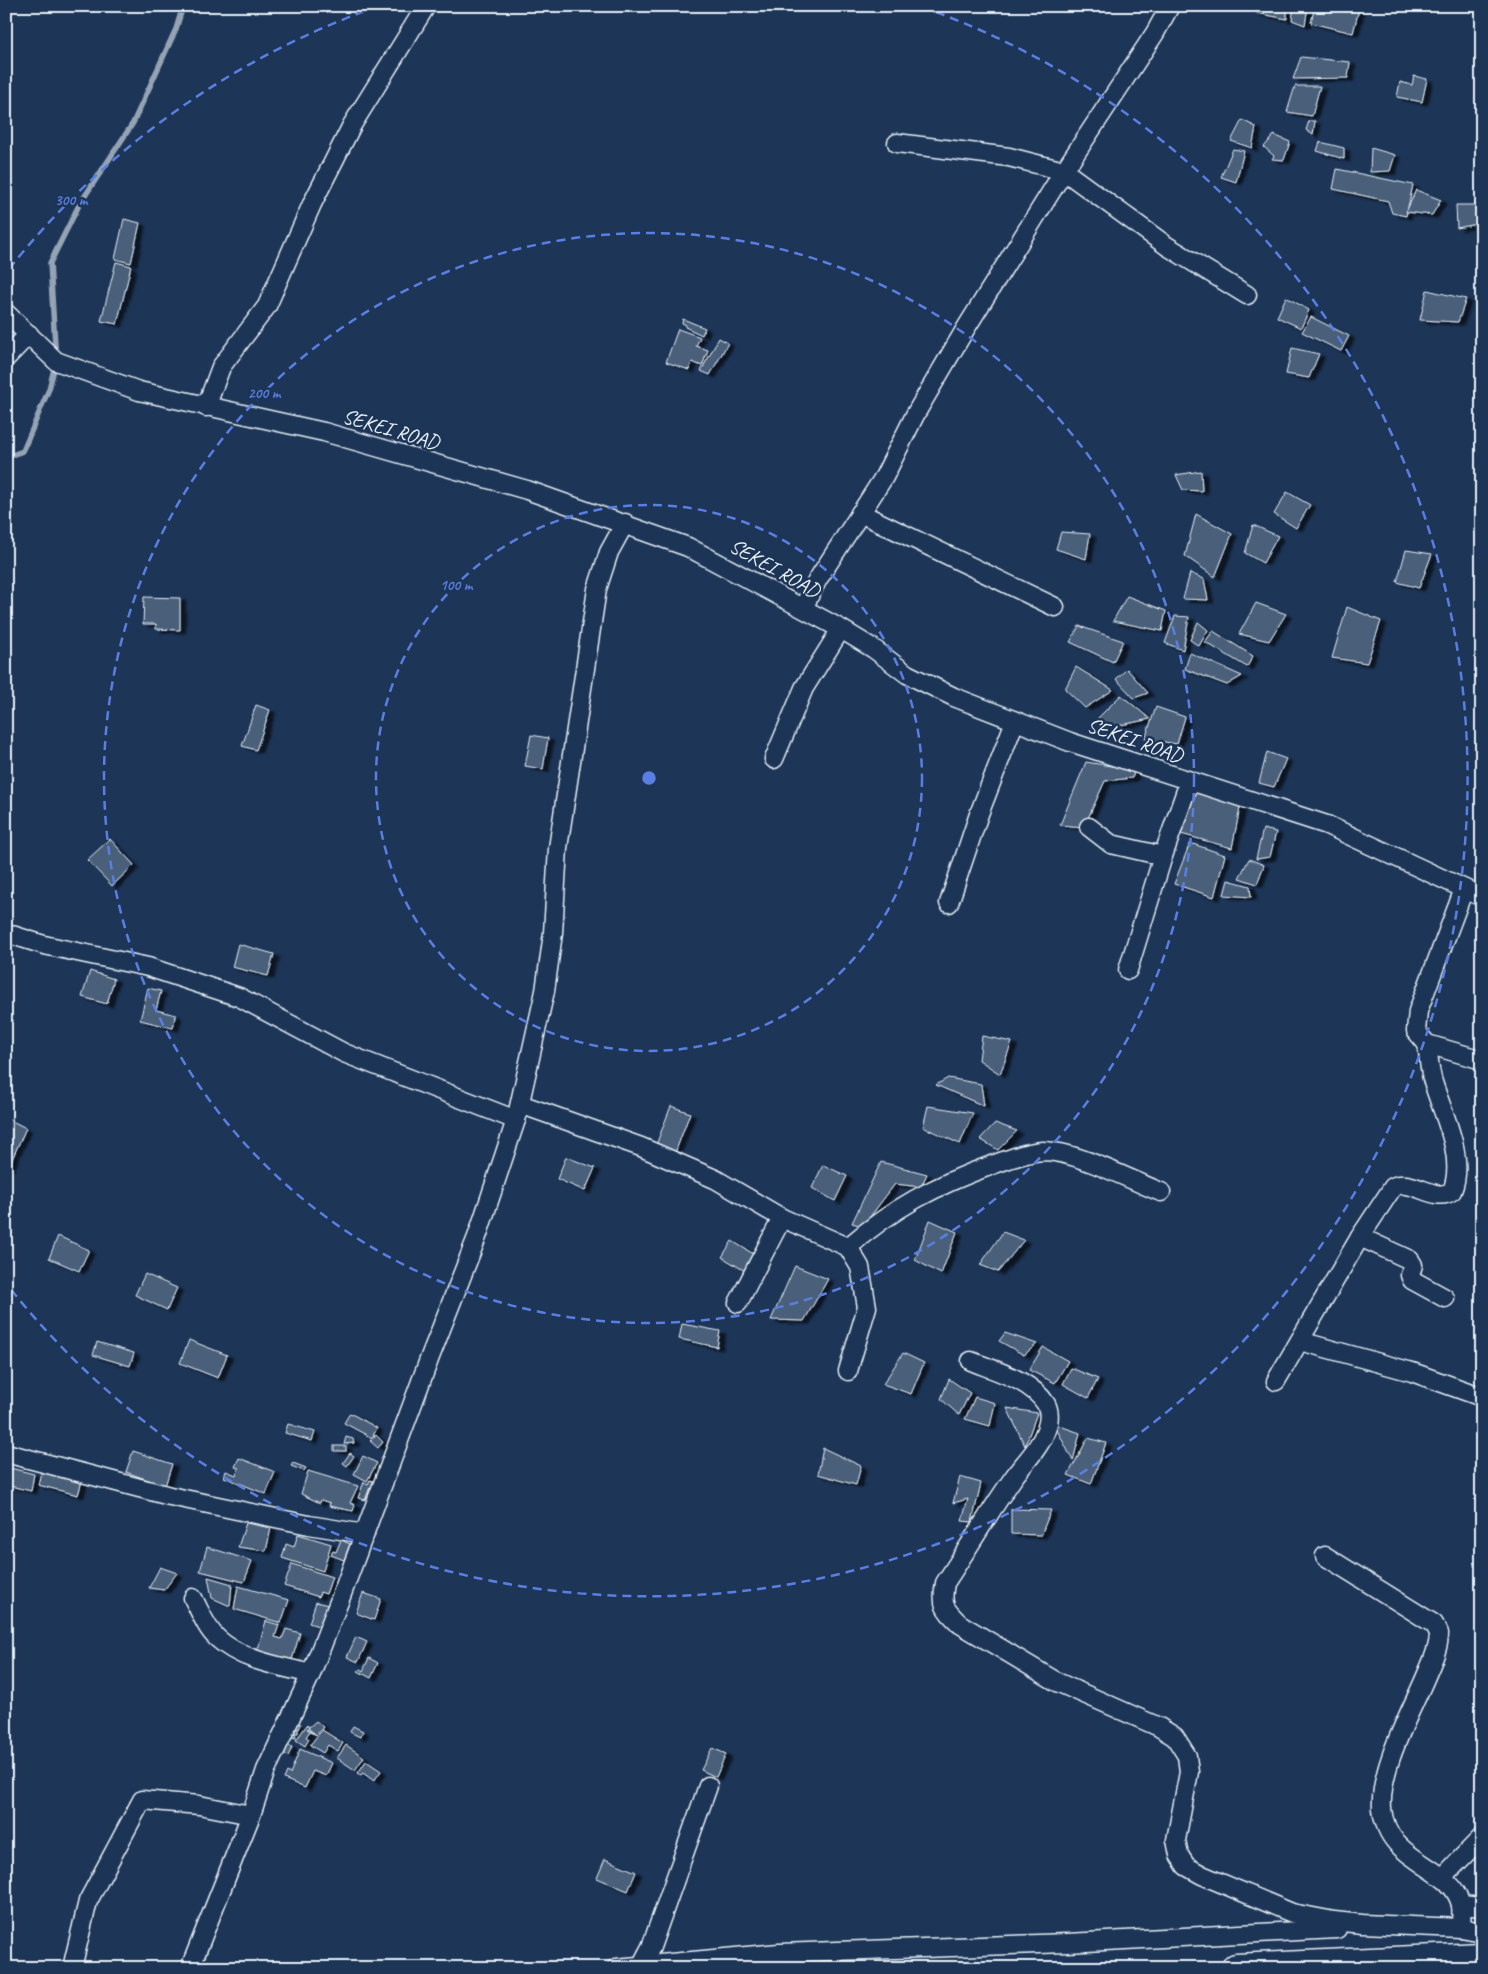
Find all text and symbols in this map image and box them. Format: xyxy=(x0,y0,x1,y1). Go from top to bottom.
text: 300 m xyxy=(55,191,89,210)
text: 200 m xyxy=(248,384,282,403)
street label: SEKEI ROAD xyxy=(340,403,444,456)
street label: SEKEI ROAD xyxy=(725,533,826,604)
text: 100 m xyxy=(440,576,474,595)
street label: SEKEI ROAD xyxy=(1084,712,1188,769)
centre of rings xyxy=(640,769,658,787)

